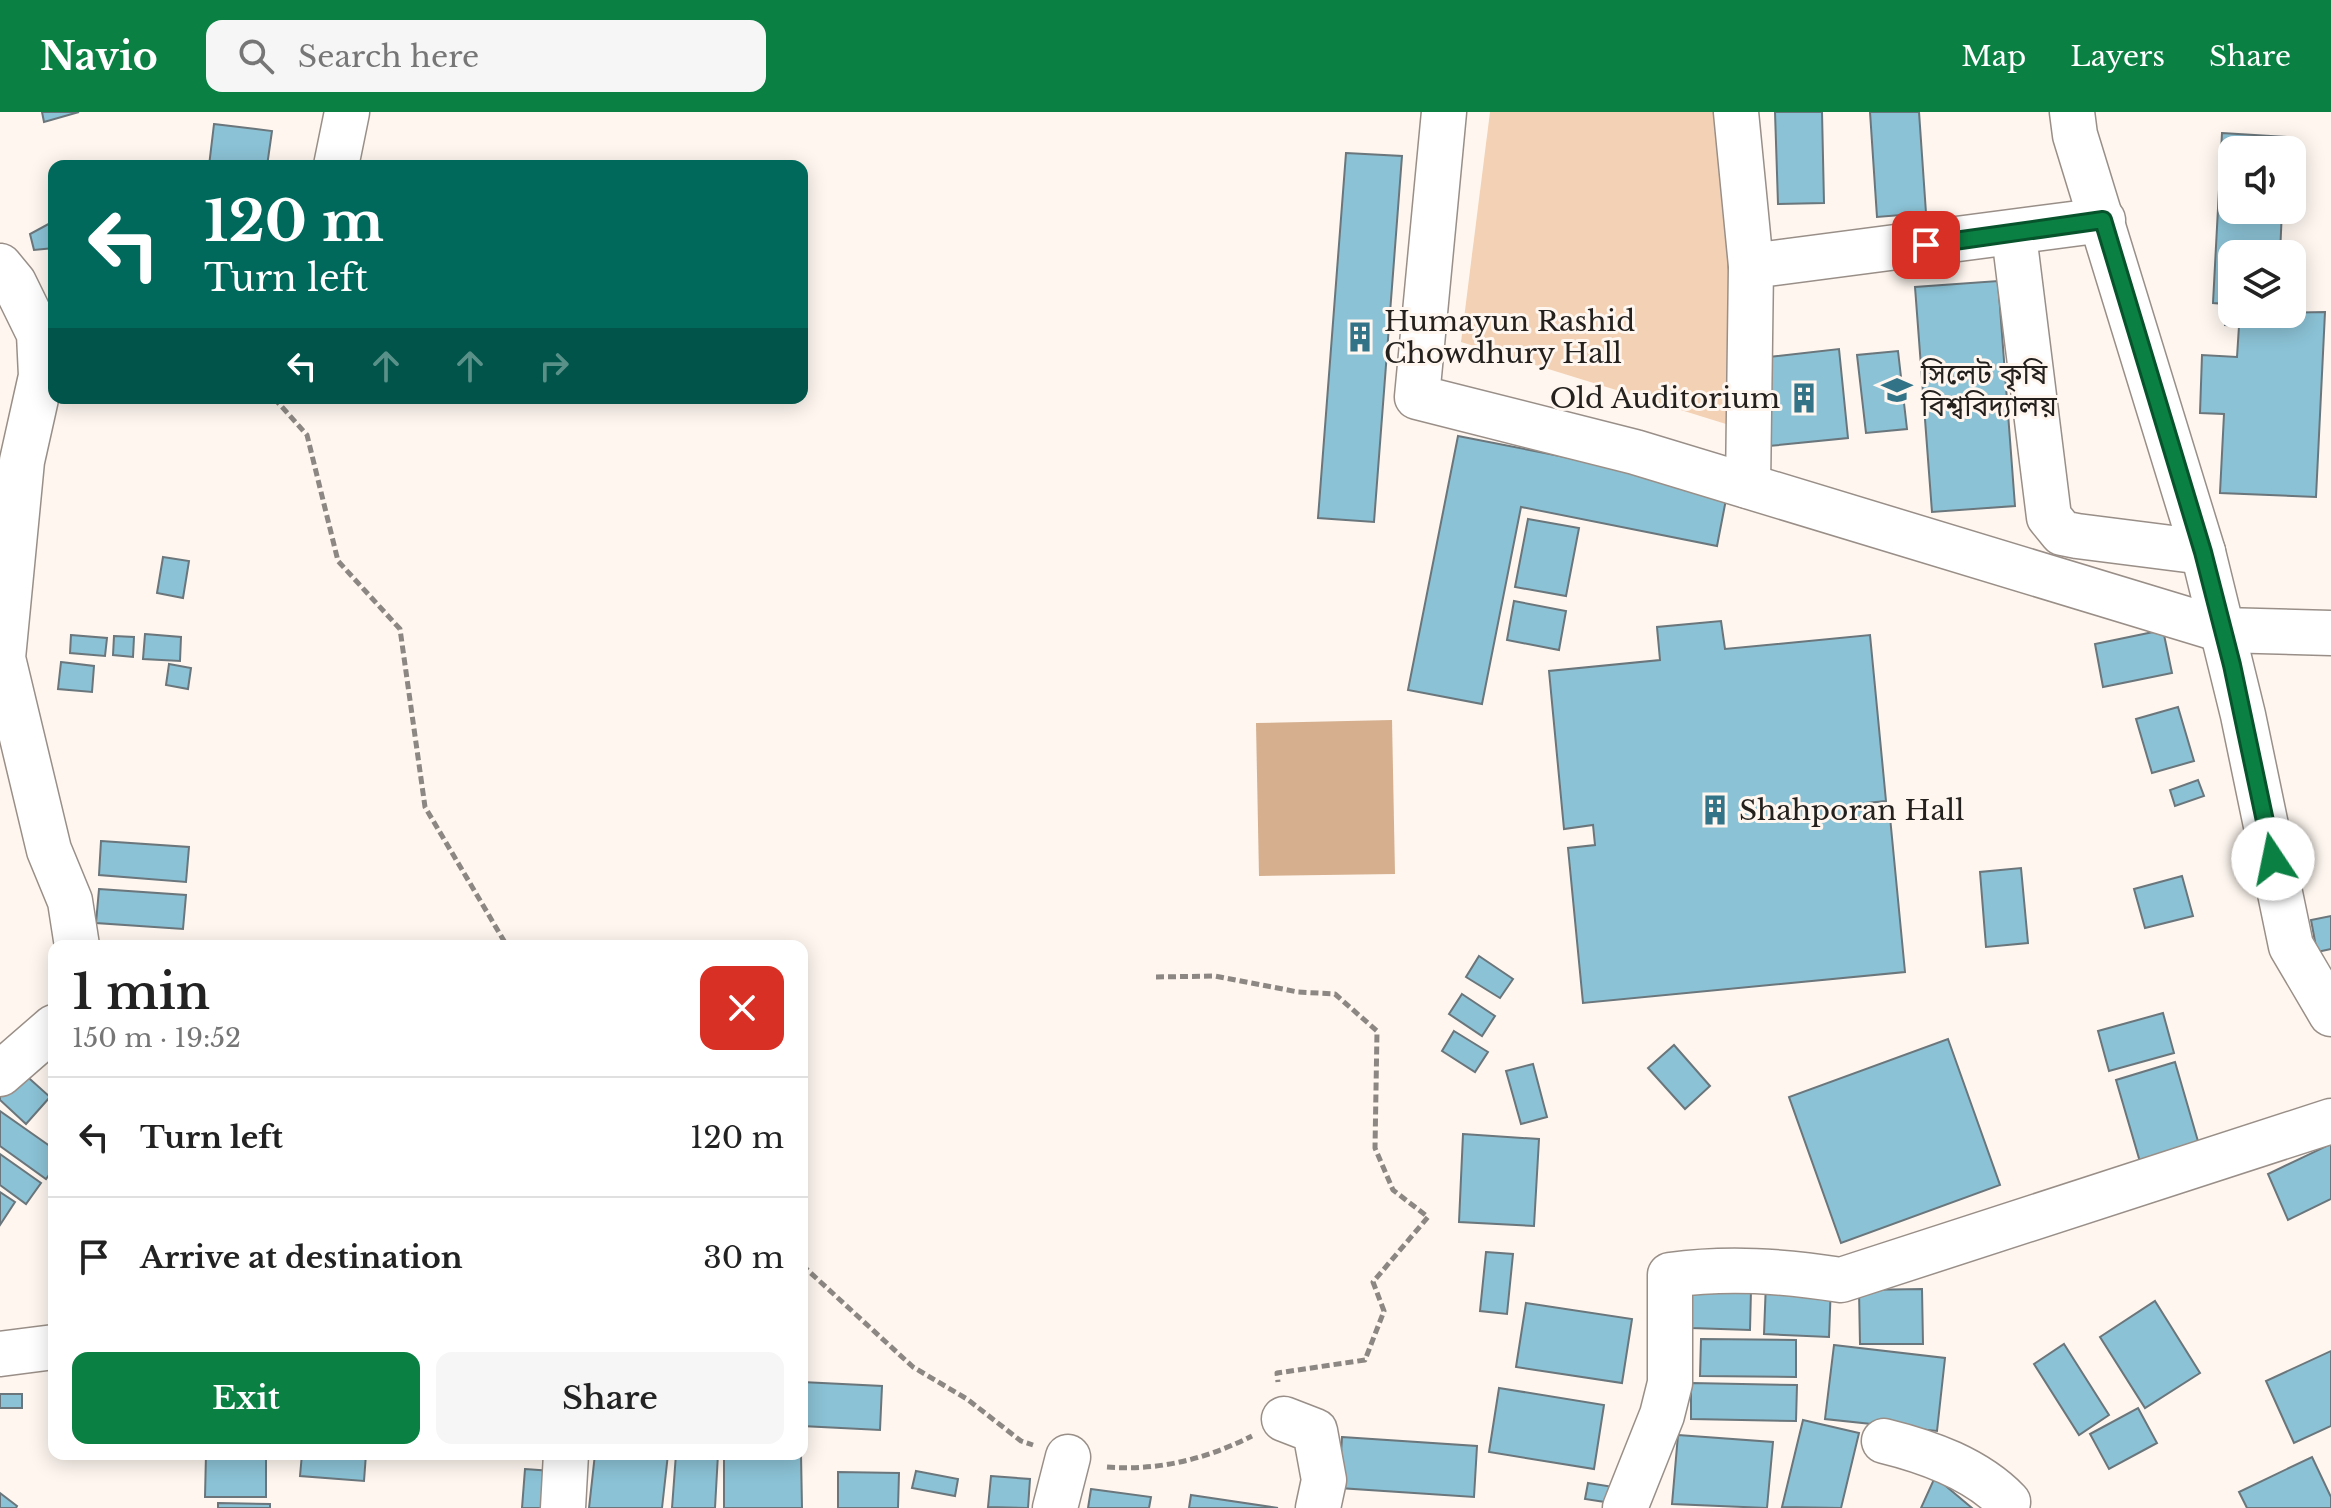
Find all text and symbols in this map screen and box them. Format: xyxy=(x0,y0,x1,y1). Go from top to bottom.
search box xyxy=(206,20,766,92)
text: Navio xyxy=(40,33,158,80)
icon: search xyxy=(234,34,278,78)
text: Search here xyxy=(298,38,479,75)
text: Map xyxy=(1961,39,2026,74)
text: Layers xyxy=(2070,39,2165,74)
text: Share xyxy=(2209,39,2291,74)
map controls xyxy=(2218,136,2306,328)
button: sound xyxy=(2218,136,2306,224)
text: 120 m xyxy=(204,187,384,256)
icon: left xyxy=(72,192,176,296)
pin xyxy=(1892,211,1960,279)
icon: arrive xyxy=(1904,223,1948,267)
button: layers xyxy=(2218,240,2306,328)
text: Turn left xyxy=(204,256,368,301)
place label: Humayun Rashid Chowdhury Hall xyxy=(1384,304,1635,371)
building icon: Humayun Rashid Chowdhury Hall xyxy=(1343,320,1377,354)
icon: left xyxy=(280,344,324,388)
icon: ahead xyxy=(364,344,408,388)
icon: ahead xyxy=(448,344,492,388)
icon: right xyxy=(532,344,576,388)
place label: সিলেট কৃষি বিশ্ববিদ্যালয় xyxy=(1920,357,2057,424)
school or university icon: সিলেট কৃষি বিশ্ববিদ্যালয় xyxy=(1880,373,1914,407)
place label: Old Auditorium xyxy=(1550,381,1780,416)
building icon: Old Auditorium xyxy=(1787,381,1821,415)
building icon: Shahporan Hall xyxy=(1698,793,1732,827)
place label: Shahporan Hall xyxy=(1739,793,1964,828)
position arrow xyxy=(2231,817,2315,901)
text: 1 min xyxy=(72,962,210,1022)
button: close xyxy=(700,966,784,1050)
text: 150 m · 19:52 xyxy=(72,1022,241,1054)
icon: left xyxy=(72,1115,116,1159)
text: Turn left xyxy=(140,1119,283,1156)
text: 120 m xyxy=(690,1119,784,1156)
icon: arrive xyxy=(72,1235,116,1279)
text: Arrive at destination xyxy=(140,1239,463,1276)
text: 30 m xyxy=(703,1239,784,1276)
button: Exit xyxy=(72,1352,420,1444)
button: Share xyxy=(436,1352,784,1444)

